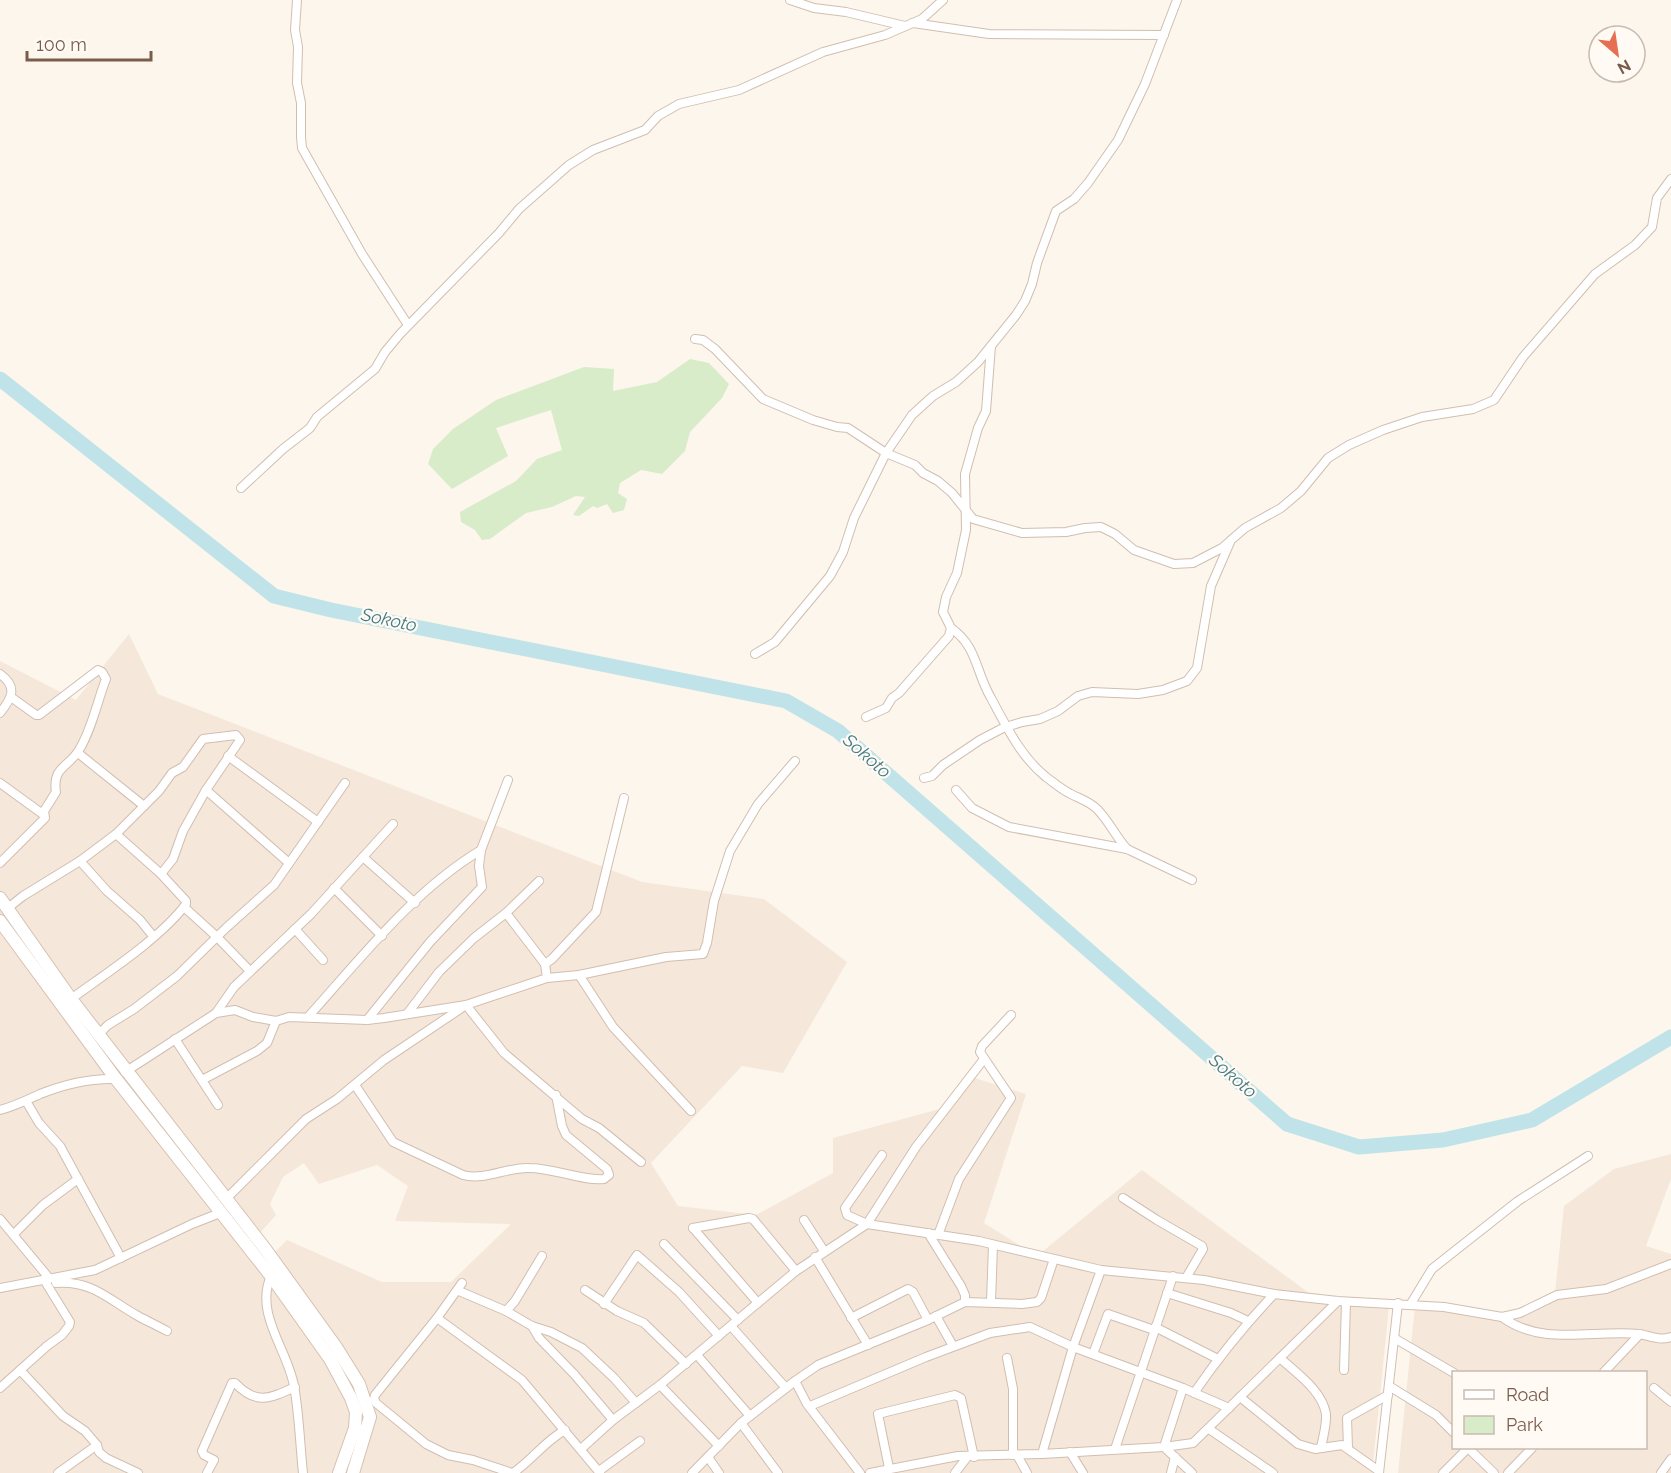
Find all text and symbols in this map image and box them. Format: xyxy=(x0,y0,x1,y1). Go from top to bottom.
scale bar xyxy=(27,24,152,62)
north arrow xyxy=(1587,24,1647,84)
text: 100 m xyxy=(36,34,87,55)
text: N xyxy=(1614,55,1634,78)
water label: Sokoto xyxy=(358,603,419,636)
water label: Sokoto xyxy=(838,729,896,782)
water label: Sokoto xyxy=(1204,1049,1262,1102)
legend xyxy=(1452,1371,1647,1449)
text: Road xyxy=(1506,1384,1549,1405)
text: Park xyxy=(1506,1414,1543,1435)

